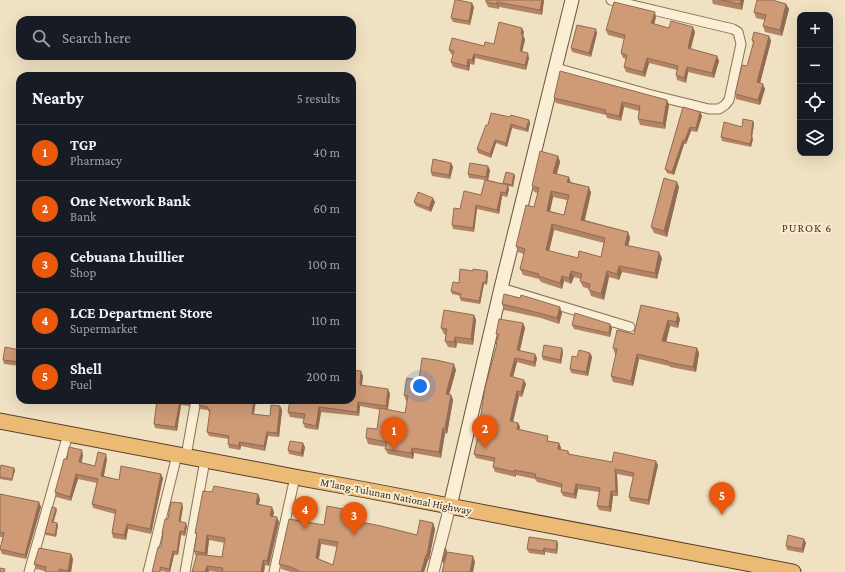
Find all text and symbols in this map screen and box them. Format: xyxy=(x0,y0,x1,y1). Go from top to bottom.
map controls xyxy=(797,12,833,156)
button: + xyxy=(797,12,833,48)
search box xyxy=(16,16,356,60)
icon: search xyxy=(30,27,52,49)
text: Search here xyxy=(62,30,131,46)
button: − xyxy=(797,48,833,84)
button: locate xyxy=(797,84,833,120)
text: Nearby xyxy=(32,89,84,108)
text: 5 results xyxy=(297,91,340,106)
button: layers xyxy=(797,120,833,156)
text: TGP xyxy=(70,137,97,153)
text: 1 xyxy=(43,145,47,160)
text: 40 m xyxy=(313,145,340,160)
text: Pharmacy xyxy=(70,153,122,168)
text: One Network Bank xyxy=(70,193,190,209)
text: 2 xyxy=(42,201,48,216)
text: 60 m xyxy=(313,201,340,216)
text: Bank xyxy=(70,209,96,224)
district label: PUROK 6 xyxy=(782,221,832,235)
text: Cebuana Lhuillier xyxy=(70,249,184,265)
text: 3 xyxy=(42,257,48,272)
text: 100 m xyxy=(308,257,340,272)
text: Shop xyxy=(70,265,96,280)
text: LCE Department Store xyxy=(70,305,213,321)
text: 4 xyxy=(41,313,49,328)
text: 110 m xyxy=(311,313,340,328)
text: Supermarket xyxy=(70,321,137,336)
text: Shell xyxy=(70,361,102,377)
text: 5 xyxy=(42,369,48,384)
text: 200 m xyxy=(306,369,340,384)
your location xyxy=(410,376,430,396)
text: Fuel xyxy=(70,377,92,392)
pin: 2 xyxy=(472,415,498,448)
pin: 1 xyxy=(381,417,407,450)
street label: M'lang-Tulunan National Highway xyxy=(319,475,473,518)
pin: 5 xyxy=(709,482,735,515)
pin: 4 xyxy=(292,496,318,529)
pin: 3 xyxy=(341,502,367,535)

